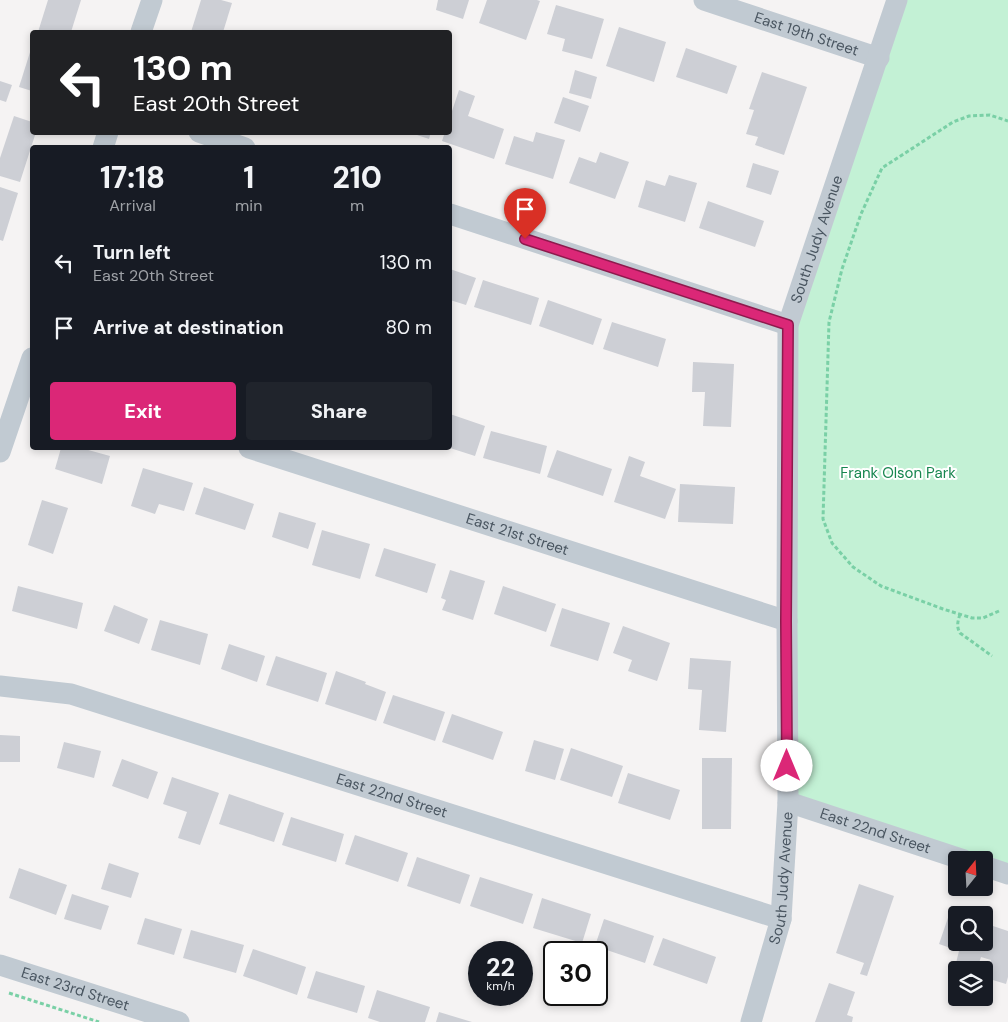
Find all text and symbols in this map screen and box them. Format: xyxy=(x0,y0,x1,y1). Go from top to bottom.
street label: East 19th Street xyxy=(752,7,861,61)
text: 130 m xyxy=(133,45,233,91)
icon: left xyxy=(50,50,115,115)
text: East 20th Street xyxy=(133,89,299,118)
text: 17:18 xyxy=(100,158,165,197)
text: 1 xyxy=(243,158,254,197)
text: 210 xyxy=(332,158,382,197)
street label: South Judy Avenue xyxy=(786,173,848,306)
pin xyxy=(504,188,546,239)
text: Arrival xyxy=(109,195,156,216)
text: min xyxy=(235,195,262,216)
text: m xyxy=(350,195,364,216)
icon: arrive xyxy=(511,195,539,223)
text: Turn left xyxy=(93,240,171,265)
icon: left xyxy=(50,249,78,277)
text: 130 m xyxy=(380,250,432,275)
text: East 20th Street xyxy=(93,265,214,286)
icon: arrive xyxy=(50,314,78,342)
text: Arrive at destination xyxy=(93,315,284,340)
text: 80 m xyxy=(385,315,432,340)
button: Exit xyxy=(50,382,236,440)
button: Share xyxy=(246,382,432,440)
park label: Frank Olson Park xyxy=(840,463,956,483)
street label: East 21st Street xyxy=(464,508,571,560)
position arrow xyxy=(760,739,812,791)
street label: East 22nd Street xyxy=(334,769,450,823)
street label: East 22nd Street xyxy=(817,803,934,858)
street label: South Judy Avenue xyxy=(764,811,797,947)
north arrow xyxy=(948,851,992,896)
map controls xyxy=(948,851,993,1006)
button: search xyxy=(948,906,993,951)
speed limit sign: 30 xyxy=(543,941,608,1006)
text: 22 xyxy=(486,951,515,984)
button: layers xyxy=(948,961,993,1006)
street label: East 23rd Street xyxy=(19,962,132,1016)
text: km/h xyxy=(486,978,515,994)

